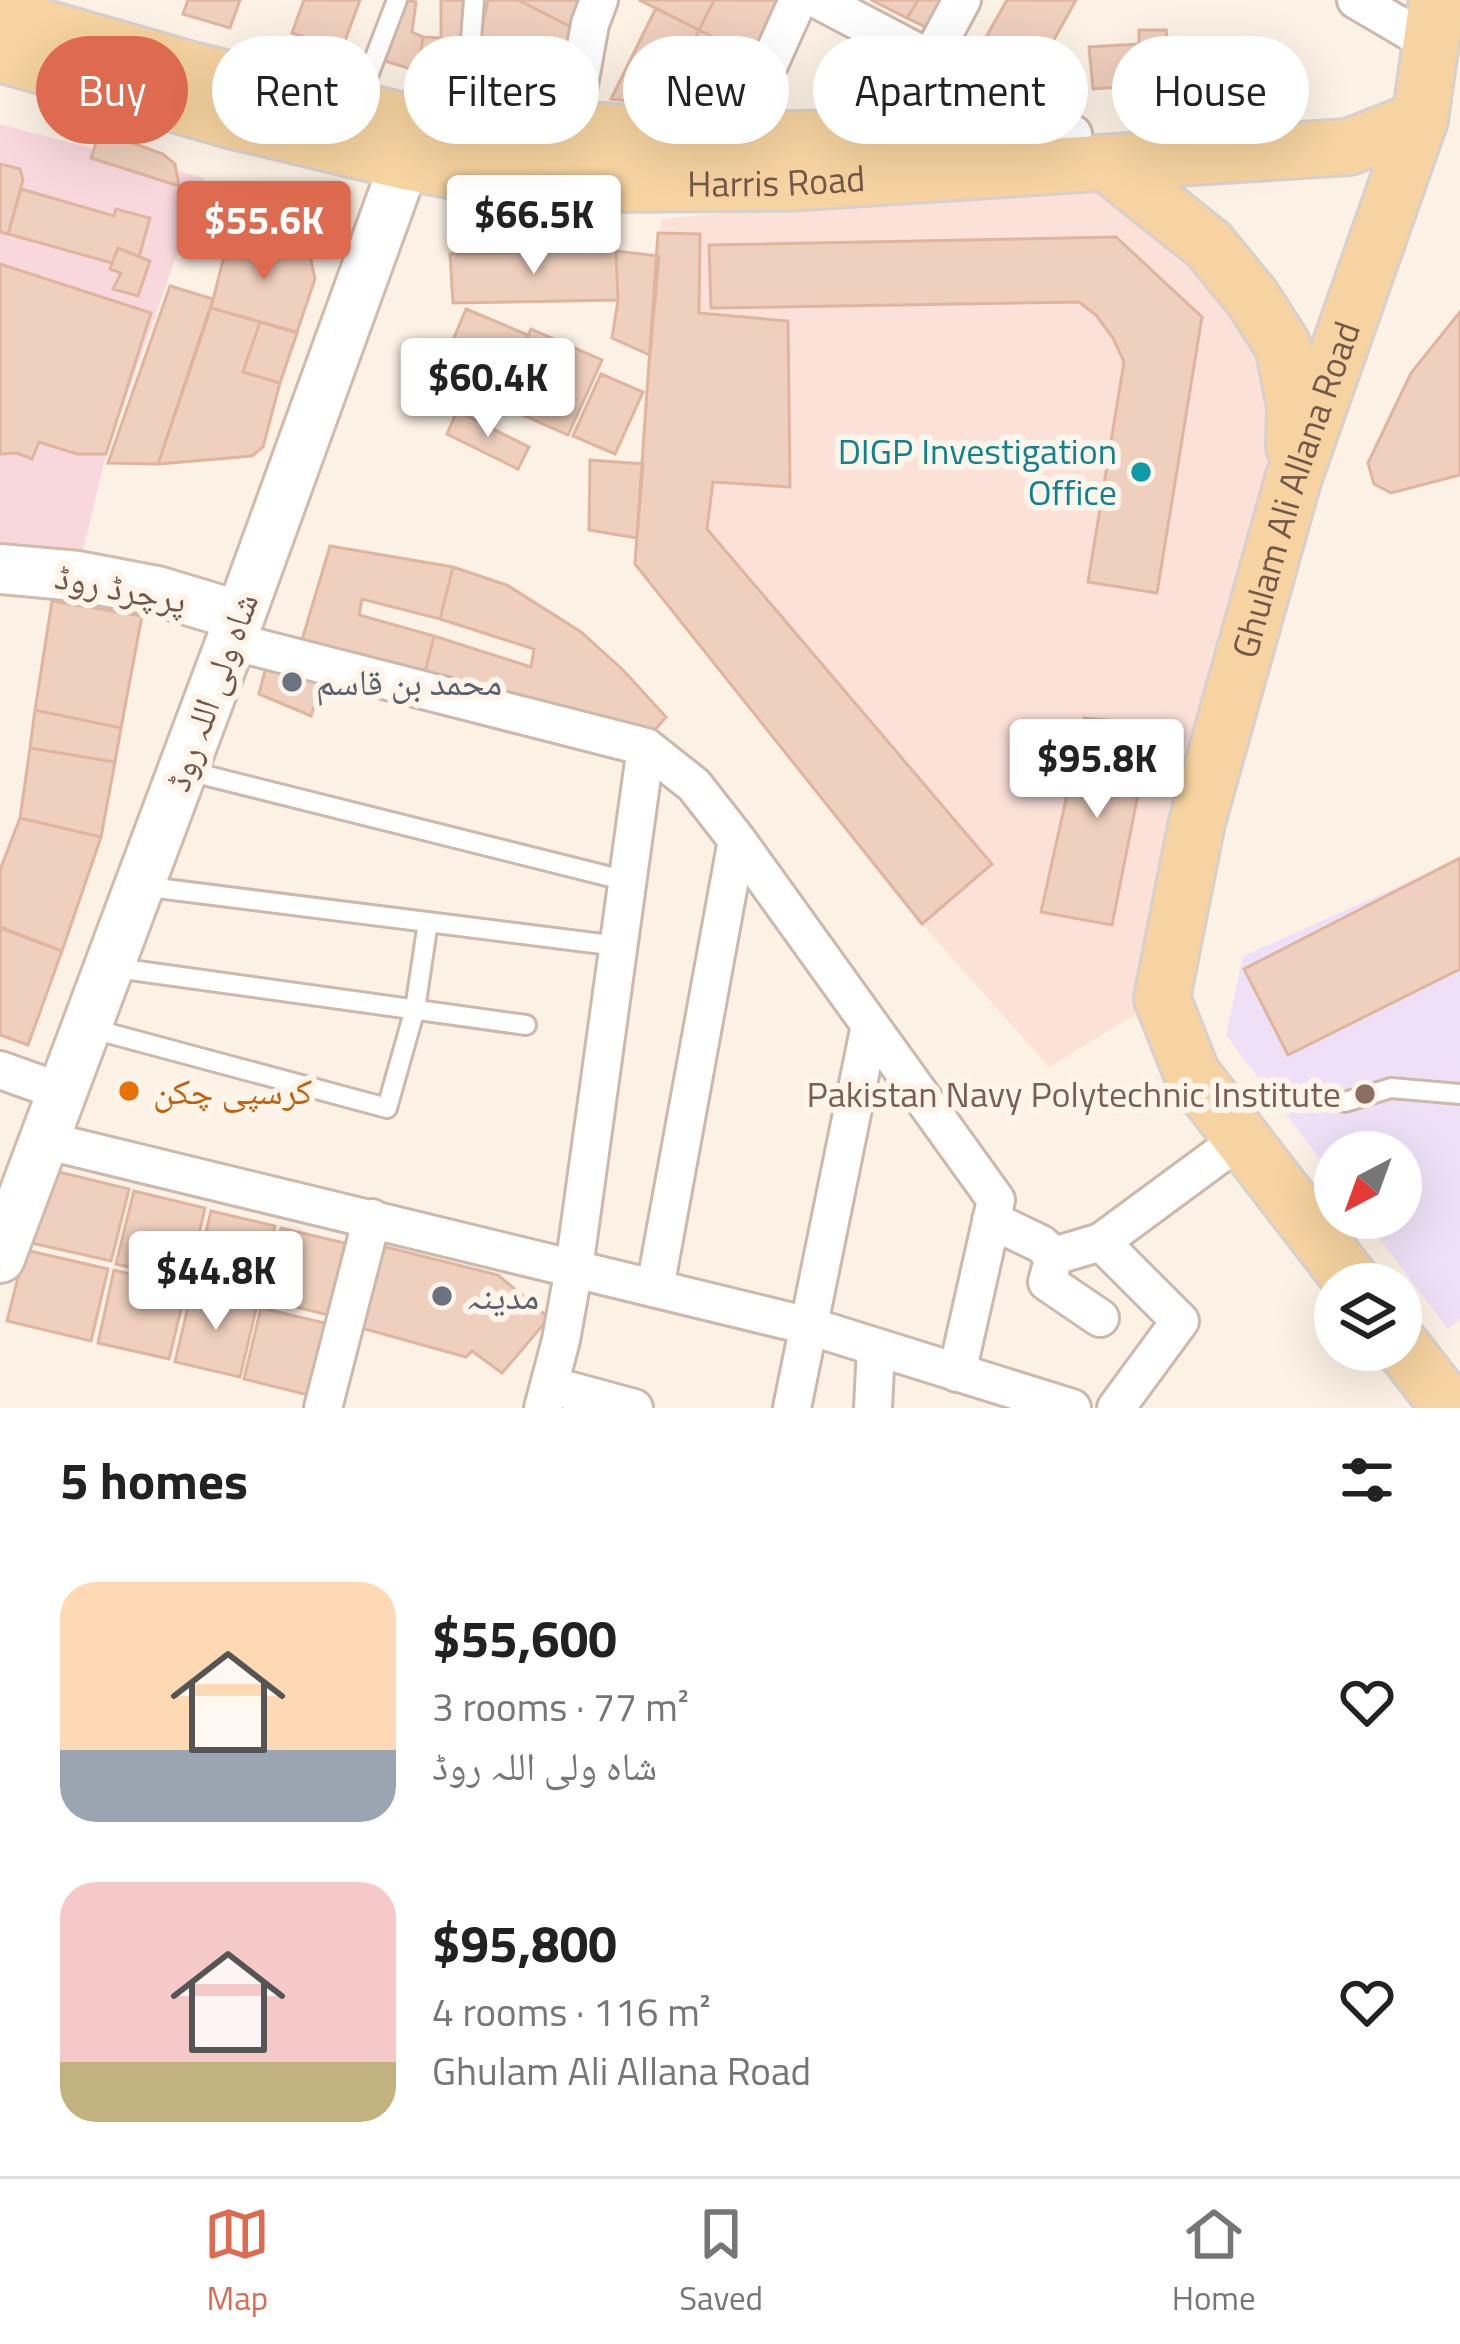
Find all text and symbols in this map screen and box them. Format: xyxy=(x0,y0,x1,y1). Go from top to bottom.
chip: Buy xyxy=(36,36,188,144)
chip: Rent xyxy=(212,36,380,144)
chip: Filters xyxy=(404,36,599,144)
chip: New xyxy=(623,36,789,144)
chip: Apartment xyxy=(813,36,1088,144)
chip: House xyxy=(1112,36,1309,144)
street label: Harris Road xyxy=(687,150,867,211)
pin: $66.5K xyxy=(436,175,632,277)
pin: $55.6K xyxy=(166,181,362,283)
text: $66.5K xyxy=(474,184,594,243)
text: $55.6K xyxy=(204,190,324,249)
street label: Ghulam Ali Allana Road xyxy=(1216,314,1374,664)
pin: $60.4K xyxy=(390,338,586,440)
text: $60.4K xyxy=(428,347,548,406)
place label: DIGP Investigation Office xyxy=(838,423,1117,519)
marker: DIGP Investigation Office xyxy=(1128,459,1154,485)
street label: پرچرڈ روڈ xyxy=(51,548,192,627)
street label: شاہ ولی اللہ روڈ xyxy=(149,585,272,799)
place label: محمد بن قاسم xyxy=(316,654,502,709)
marker: محمد بن قاسم xyxy=(279,669,305,695)
pin: $95.8K xyxy=(999,719,1195,821)
text: $95.8K xyxy=(1037,728,1157,787)
place label: کرسپی چکن xyxy=(153,1063,312,1118)
place label: Pakistan Navy Polytechnic Institute xyxy=(807,1066,1341,1121)
marker: کرسپی چکن xyxy=(116,1078,142,1104)
marker: Pakistan Navy Polytechnic Institute xyxy=(1352,1081,1378,1107)
north arrow xyxy=(1314,1131,1422,1239)
map controls xyxy=(1314,1131,1422,1371)
pin: $44.8K xyxy=(118,1231,314,1333)
text: $44.8K xyxy=(156,1240,276,1299)
button: layers xyxy=(1314,1263,1422,1371)
place label: مدینہ xyxy=(466,1268,539,1323)
marker: مدینہ xyxy=(429,1283,455,1309)
text: 5 homes xyxy=(60,1441,248,1519)
icon: filters xyxy=(1334,1447,1400,1513)
text: $55,600 xyxy=(432,1599,617,1677)
icon: home xyxy=(156,1630,300,1774)
icon: heart xyxy=(1334,1669,1400,1735)
text: 3 rooms · 77 m² xyxy=(432,1677,689,1736)
text: شاہ ولی اللہ روڈ xyxy=(432,1736,657,1795)
text: $95,800 xyxy=(432,1904,617,1982)
icon: home xyxy=(156,1930,300,2074)
icon: heart xyxy=(1334,1969,1400,2035)
text: 4 rooms · 116 m² xyxy=(432,1982,711,2041)
text: Ghulam Ali Allana Road xyxy=(432,2041,811,2100)
tab: Map xyxy=(204,2201,270,2323)
tab: Saved xyxy=(679,2201,763,2323)
tab: Home xyxy=(1172,2201,1256,2323)

